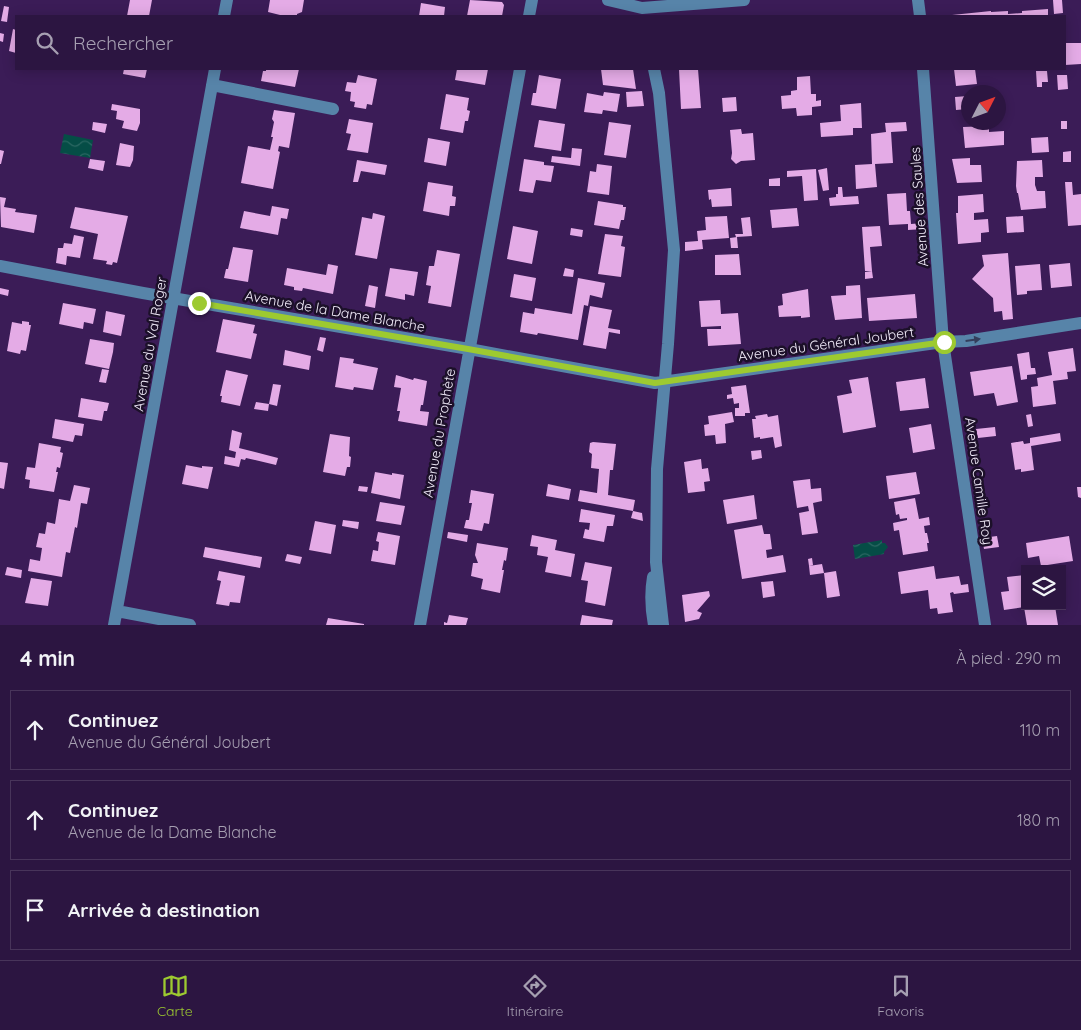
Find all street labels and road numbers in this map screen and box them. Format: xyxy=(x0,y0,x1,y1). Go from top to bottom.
street label: Avenue des Saules xyxy=(906,146,932,268)
street label: Avenue du Val Roger xyxy=(129,275,171,413)
street label: Avenue de la Dame Blanche xyxy=(244,286,426,336)
street label: Avenue du Général Joubert xyxy=(737,323,915,365)
street label: Avenue du Prophète xyxy=(419,367,459,499)
street label: Avenue Camille Roy xyxy=(961,416,997,546)

